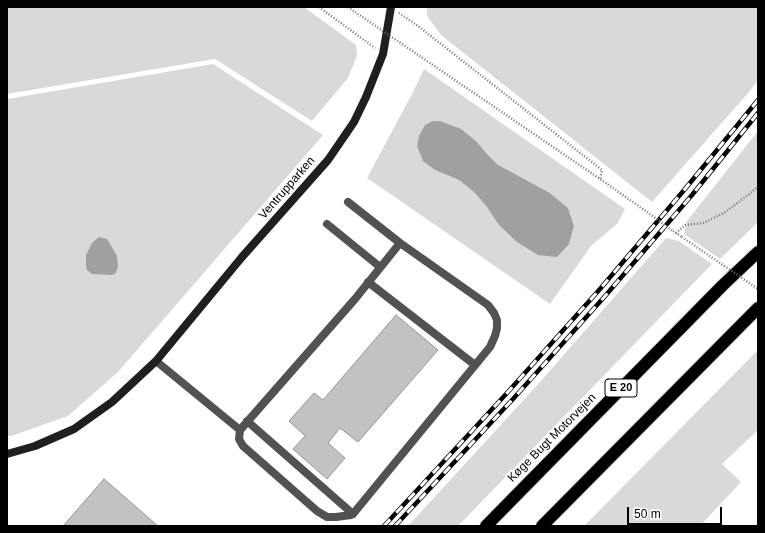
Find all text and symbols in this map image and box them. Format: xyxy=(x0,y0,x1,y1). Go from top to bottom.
street label: Ventrupparken xyxy=(256,154,318,222)
road number: E 20 xyxy=(605,379,637,397)
street label: Køge Bugt Motorvejen xyxy=(505,391,599,485)
scale bar xyxy=(629,499,724,525)
text: 50 m xyxy=(634,507,661,521)

